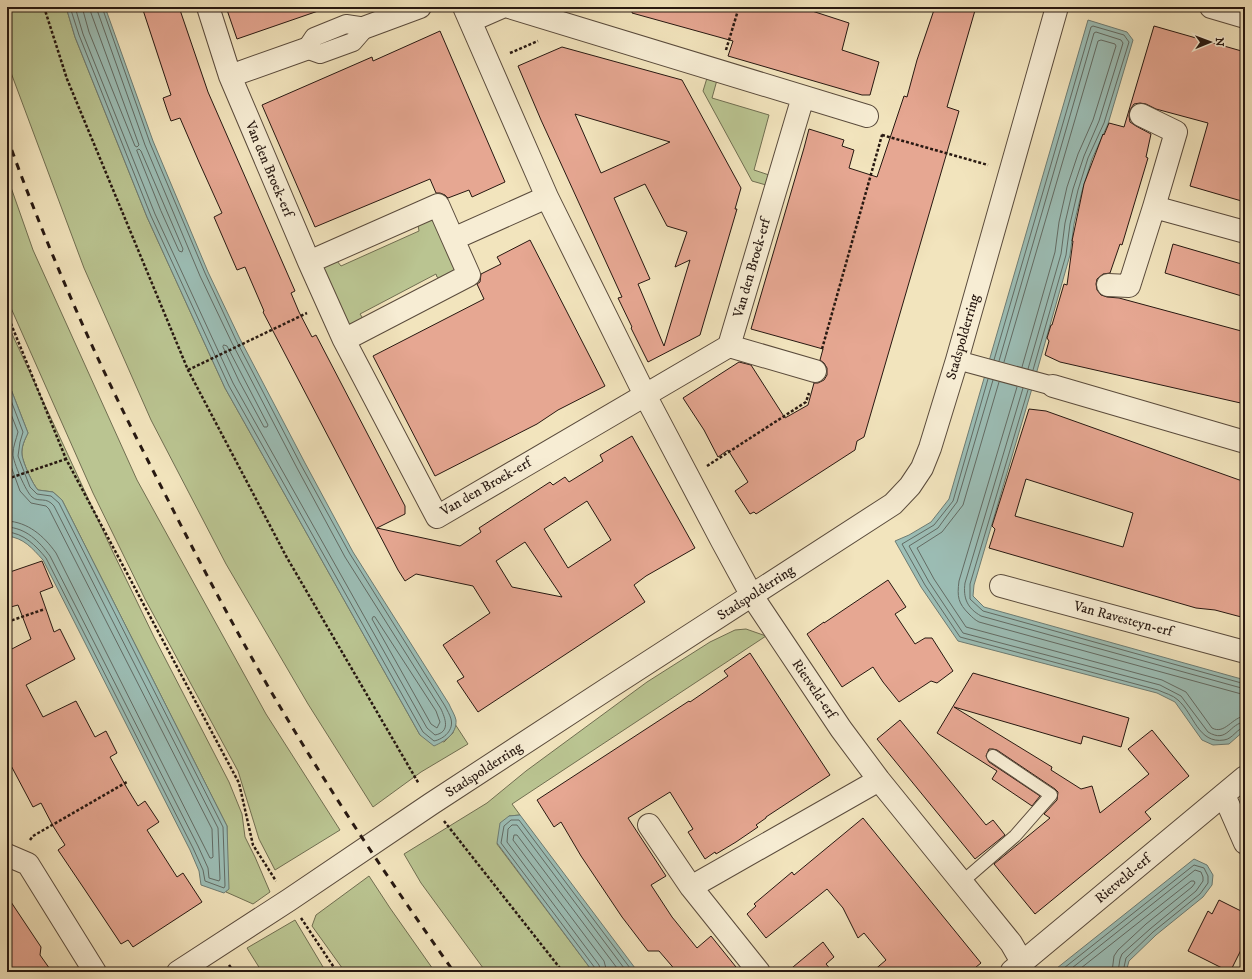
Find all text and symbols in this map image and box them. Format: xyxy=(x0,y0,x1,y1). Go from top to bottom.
north arrow xyxy=(1190,22,1230,62)
text: N xyxy=(1212,37,1226,46)
street label: Van den Broek-erf xyxy=(240,118,298,222)
street label: Van den Broek-erf xyxy=(729,214,775,320)
street label: Stadspolderring xyxy=(942,292,984,382)
street label: Van den Broek-erf xyxy=(436,452,537,521)
street label: Stadspolderring xyxy=(714,561,798,625)
street label: Van Ravesteyn-erf xyxy=(1071,597,1177,641)
street label: Rietveld-erf xyxy=(788,656,842,724)
street label: Stadspolderring xyxy=(442,738,526,802)
street label: Rietveld-erf xyxy=(1091,849,1157,908)

